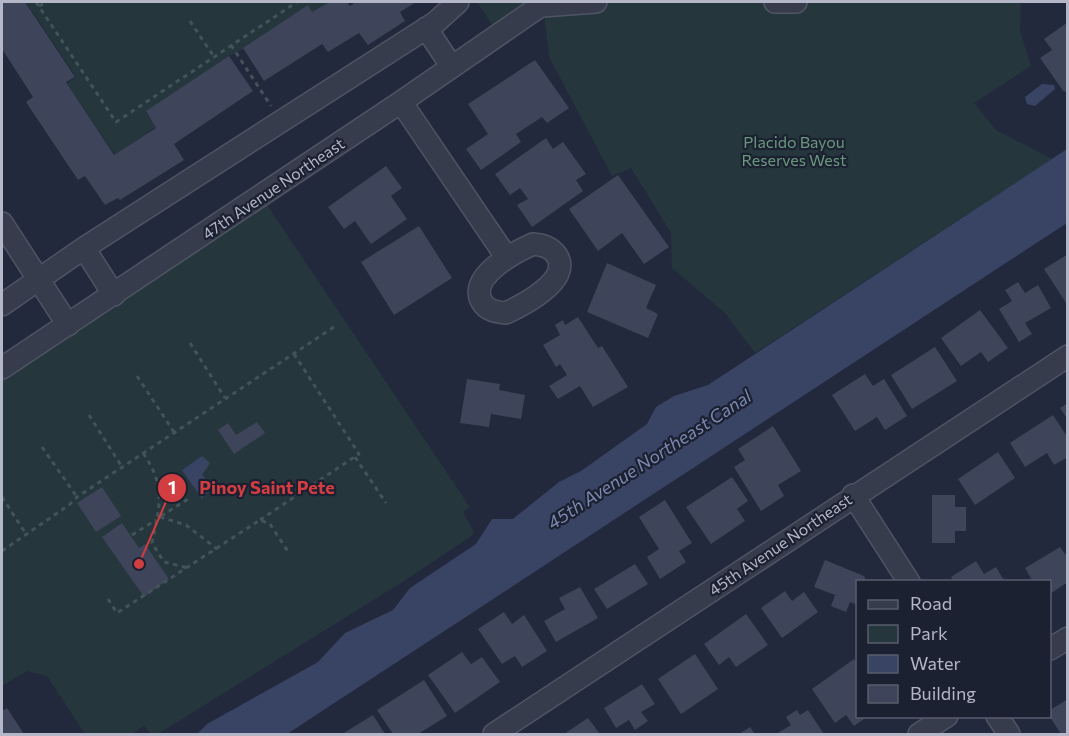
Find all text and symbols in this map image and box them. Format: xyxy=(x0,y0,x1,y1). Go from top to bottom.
park label: Placido Bayou Reserves West xyxy=(742,132,847,169)
street label: 47th Avenue Northeast xyxy=(198,133,348,243)
water label: 45th Avenue Northeast Canal xyxy=(543,385,755,533)
callout: Pinoy Saint Pete xyxy=(157,470,347,506)
text: 1 xyxy=(168,476,176,498)
text: Pinoy Saint Pete xyxy=(199,476,335,498)
street label: 45th Avenue Northeast xyxy=(705,489,855,599)
legend xyxy=(856,580,1051,718)
text: Road xyxy=(910,592,952,614)
text: Park xyxy=(910,622,948,644)
text: Water xyxy=(910,652,961,674)
text: Building xyxy=(910,682,976,704)

